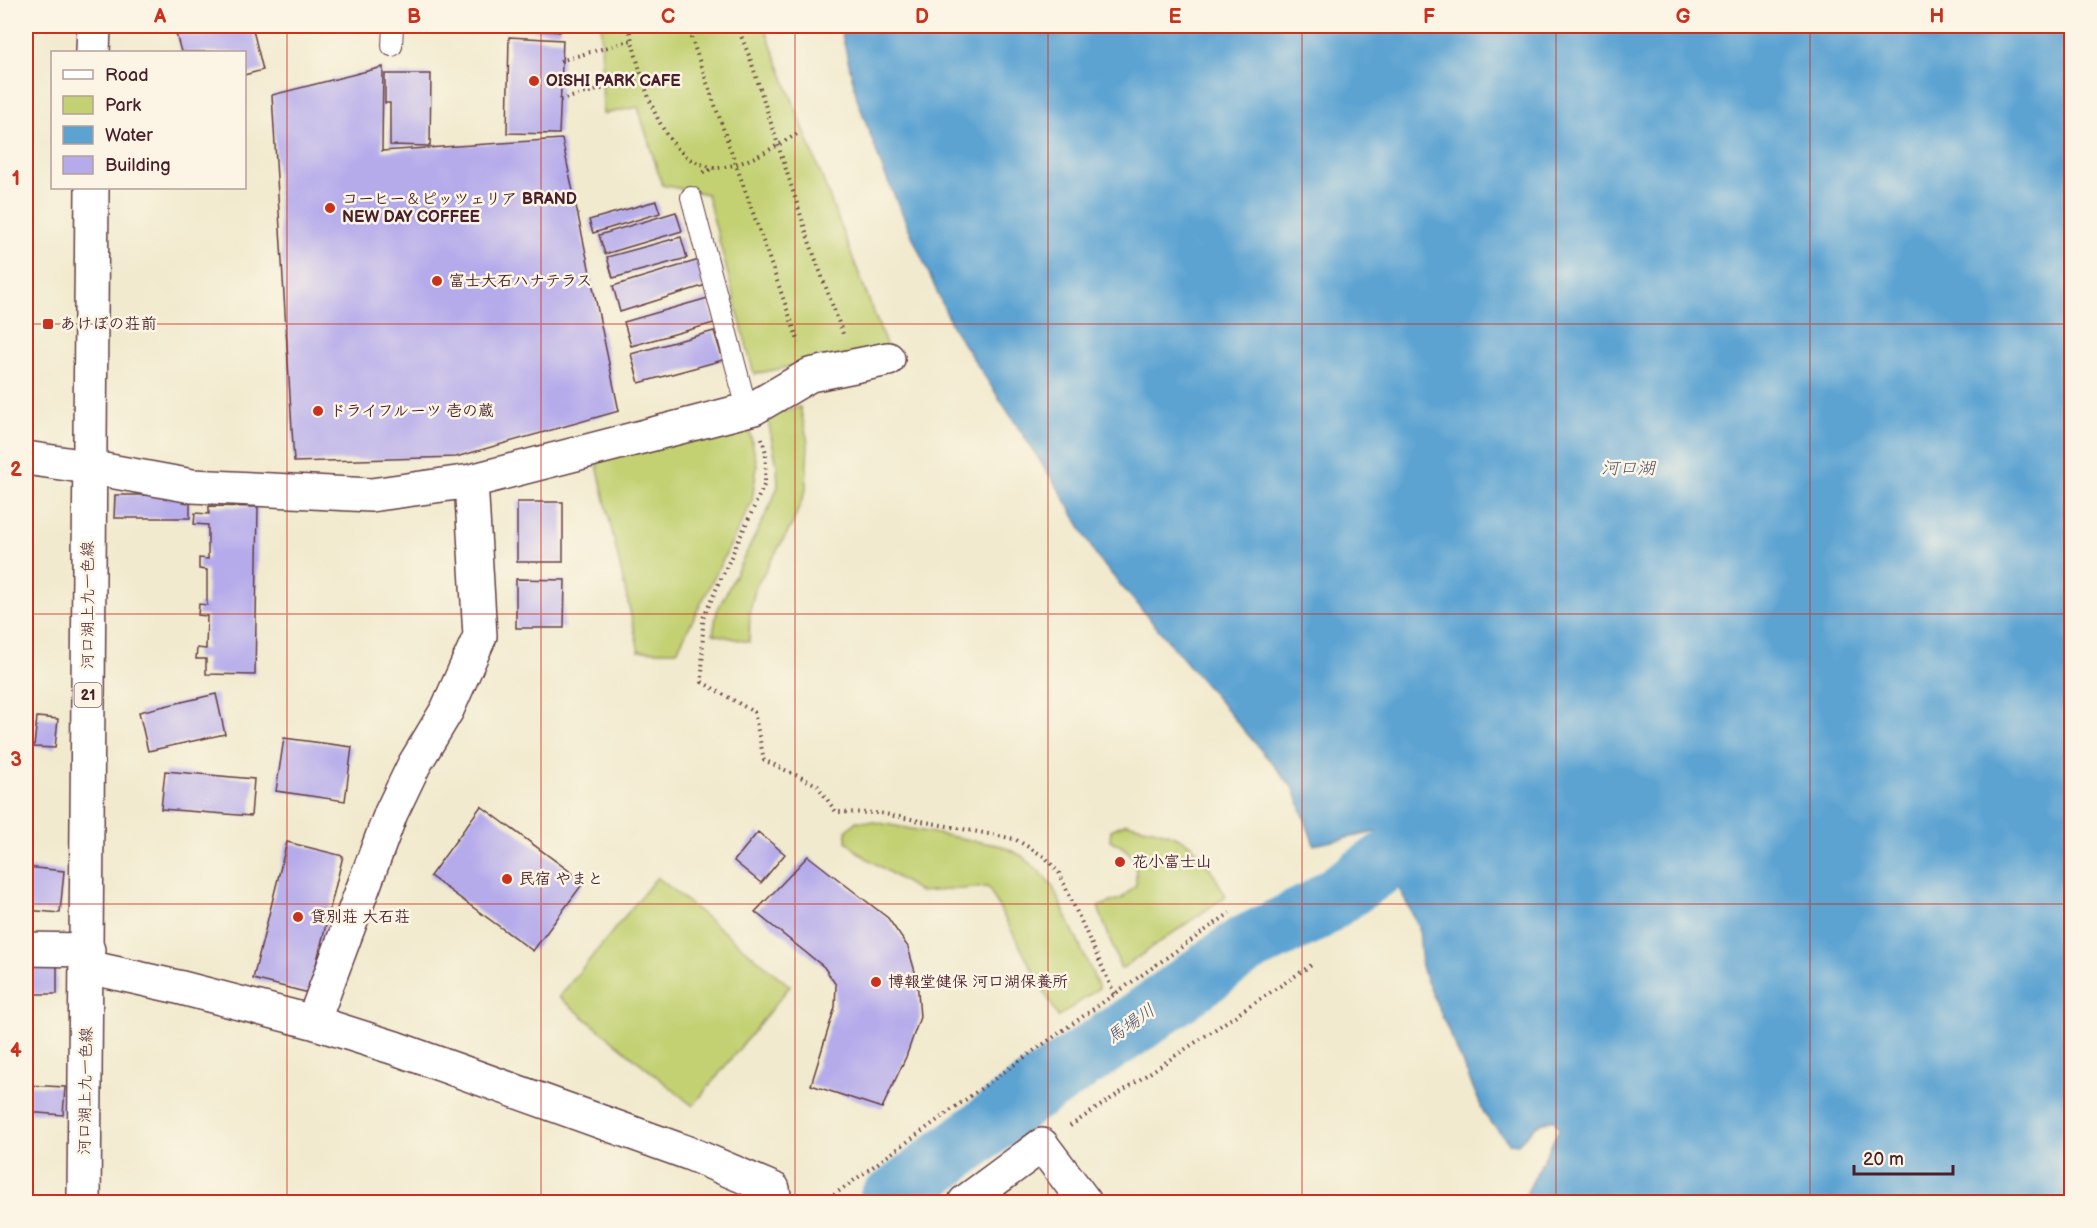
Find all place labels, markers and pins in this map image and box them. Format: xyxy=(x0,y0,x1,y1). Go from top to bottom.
place label: OISHI PARK CAFE xyxy=(546,72,681,91)
marker: OISHI PARK CAFE xyxy=(527,74,541,88)
place label: コーヒー＆ピッツェリア BRAND NEW DAY COFFEE xyxy=(342,190,577,227)
marker: コーヒー＆ピッツェリア BRAND NEW DAY COFFEE xyxy=(323,201,337,215)
place label: 富士大石ハナテラス xyxy=(449,272,592,291)
marker: 富士大石ハナテラス xyxy=(430,274,444,288)
place label: あけぼの荘前 xyxy=(60,315,156,334)
marker: あけぼの荘前 xyxy=(41,317,55,331)
place label: ドライフルーツ 壱の蔵 xyxy=(330,402,494,421)
marker: ドライフルーツ 壱の蔵 xyxy=(311,404,325,418)
place label: 花小富士山 xyxy=(1132,853,1212,872)
marker: 花小富士山 xyxy=(1113,855,1127,869)
place label: 民宿 やまと xyxy=(519,870,603,889)
marker: 民宿 やまと xyxy=(500,872,514,886)
place label: 貸別荘 大石荘 xyxy=(310,908,410,927)
marker: 貸別荘 大石荘 xyxy=(291,910,305,924)
place label: 博報堂健保 河口湖保養所 xyxy=(888,973,1068,992)
marker: 博報堂健保 河口湖保養所 xyxy=(869,975,883,989)

